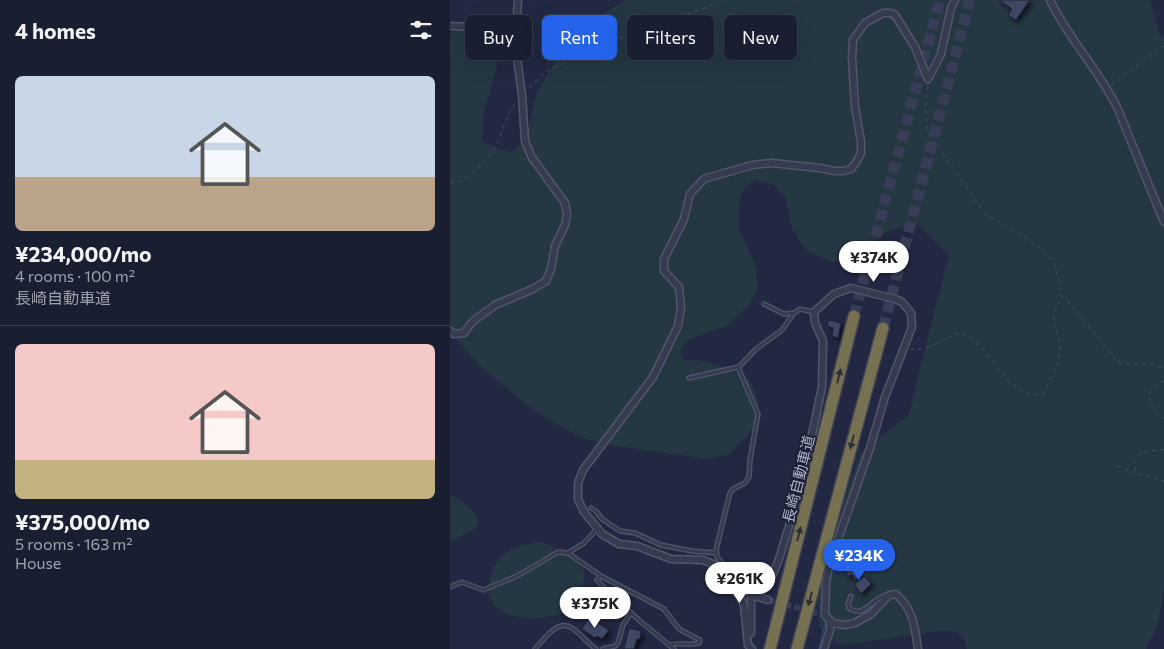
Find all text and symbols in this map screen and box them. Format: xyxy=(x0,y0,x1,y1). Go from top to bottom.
chip: Buy xyxy=(465,15,532,60)
chip: Rent xyxy=(542,15,617,60)
chip: Filters xyxy=(627,15,714,60)
chip: New xyxy=(724,15,797,60)
icon: filters xyxy=(407,16,435,44)
text: 4 homes xyxy=(15,18,96,43)
icon: home xyxy=(180,109,270,199)
pin: ¥374K xyxy=(839,240,909,283)
text: ¥234,000/mo xyxy=(15,241,152,266)
text: ¥374K xyxy=(850,247,898,266)
text: 4 rooms · 100 m² xyxy=(15,266,135,285)
text: 長崎自動車道 xyxy=(15,288,111,307)
one-way arrow xyxy=(835,369,843,384)
icon: home xyxy=(180,377,270,467)
street label: 長崎自動車道 xyxy=(778,433,818,525)
one-way arrow xyxy=(848,435,856,450)
text: ¥375,000/mo xyxy=(15,509,150,534)
one-way arrow xyxy=(796,526,804,541)
text: 5 rooms · 163 m² xyxy=(15,534,133,553)
pin: ¥234K xyxy=(824,538,894,581)
text: ¥234K xyxy=(834,545,884,564)
text: House xyxy=(15,553,61,572)
pin: ¥261K xyxy=(705,562,775,604)
text: ¥261K xyxy=(716,568,764,587)
pin: ¥375K xyxy=(560,586,630,629)
one-way arrow xyxy=(806,592,814,607)
text: ¥375K xyxy=(571,593,619,612)

